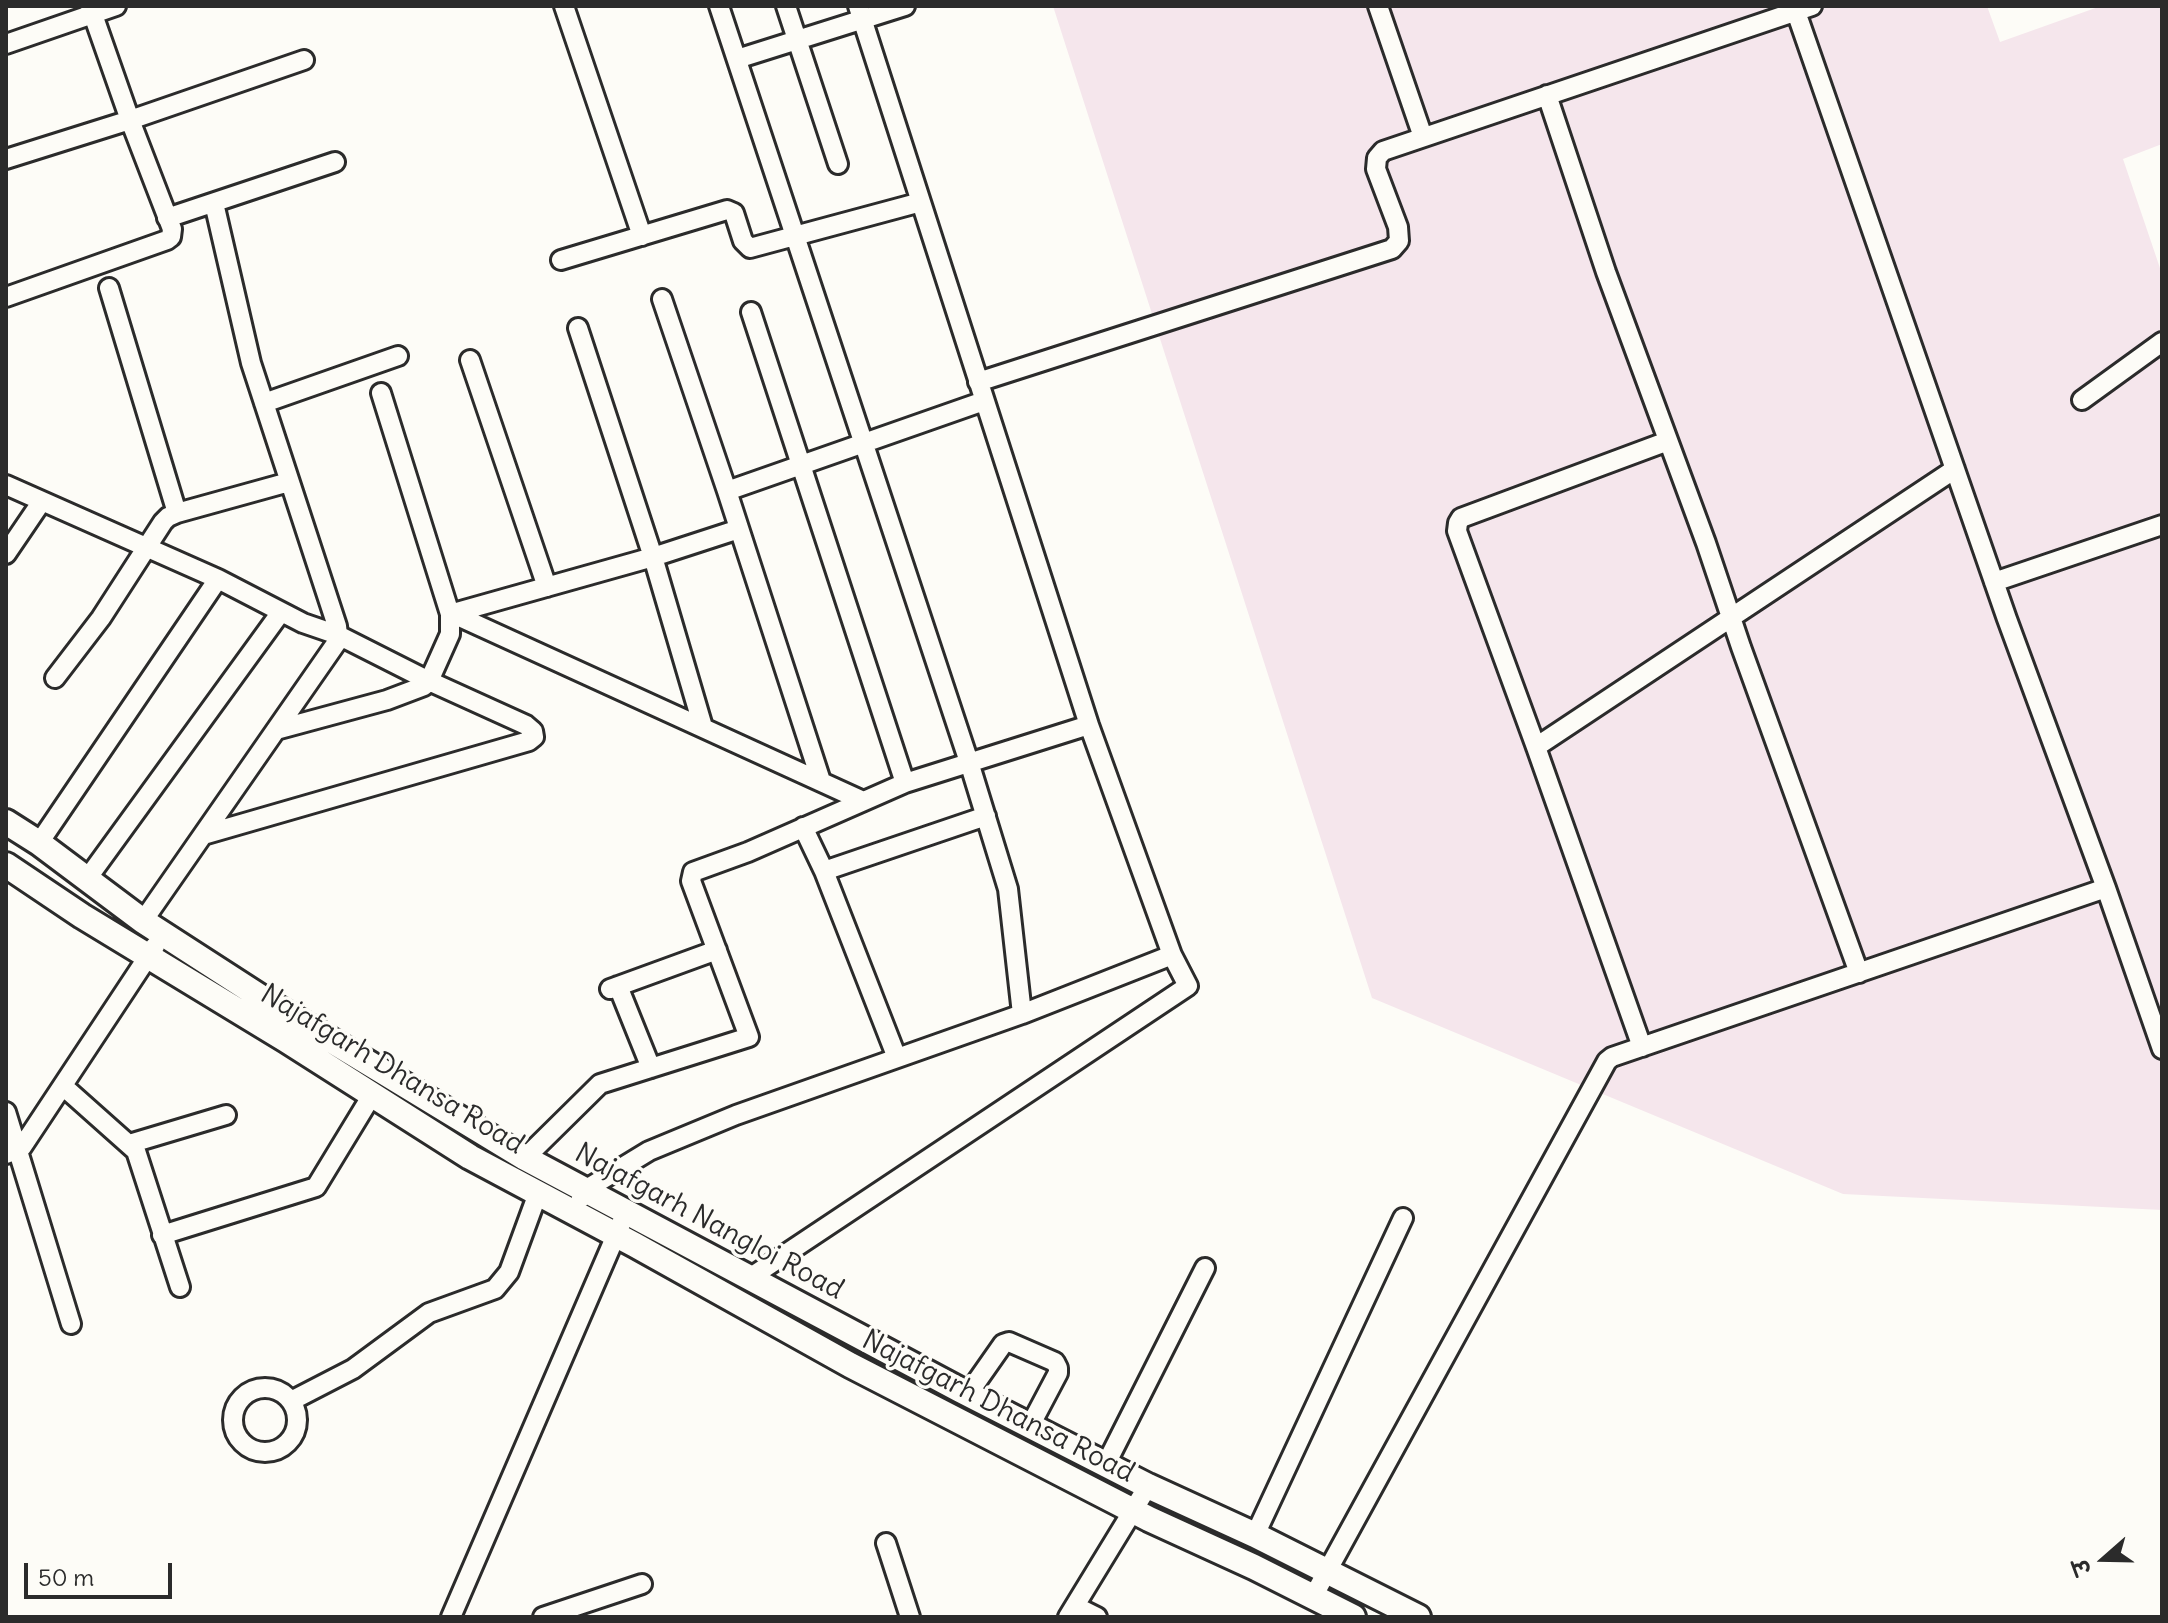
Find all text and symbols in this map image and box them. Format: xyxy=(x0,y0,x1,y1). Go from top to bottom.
street label: Najafgarh Dhansa Road xyxy=(254,978,530,1162)
street label: Najafgarh Nangloi Road xyxy=(569,1137,849,1307)
street label: Najafgarh Dhansa Road xyxy=(856,1324,1140,1490)
north arrow xyxy=(2064,1519,2144,1599)
scale bar xyxy=(28,1547,176,1597)
text: उ xyxy=(2066,1556,2097,1579)
text: 50 m xyxy=(38,1562,94,1592)

